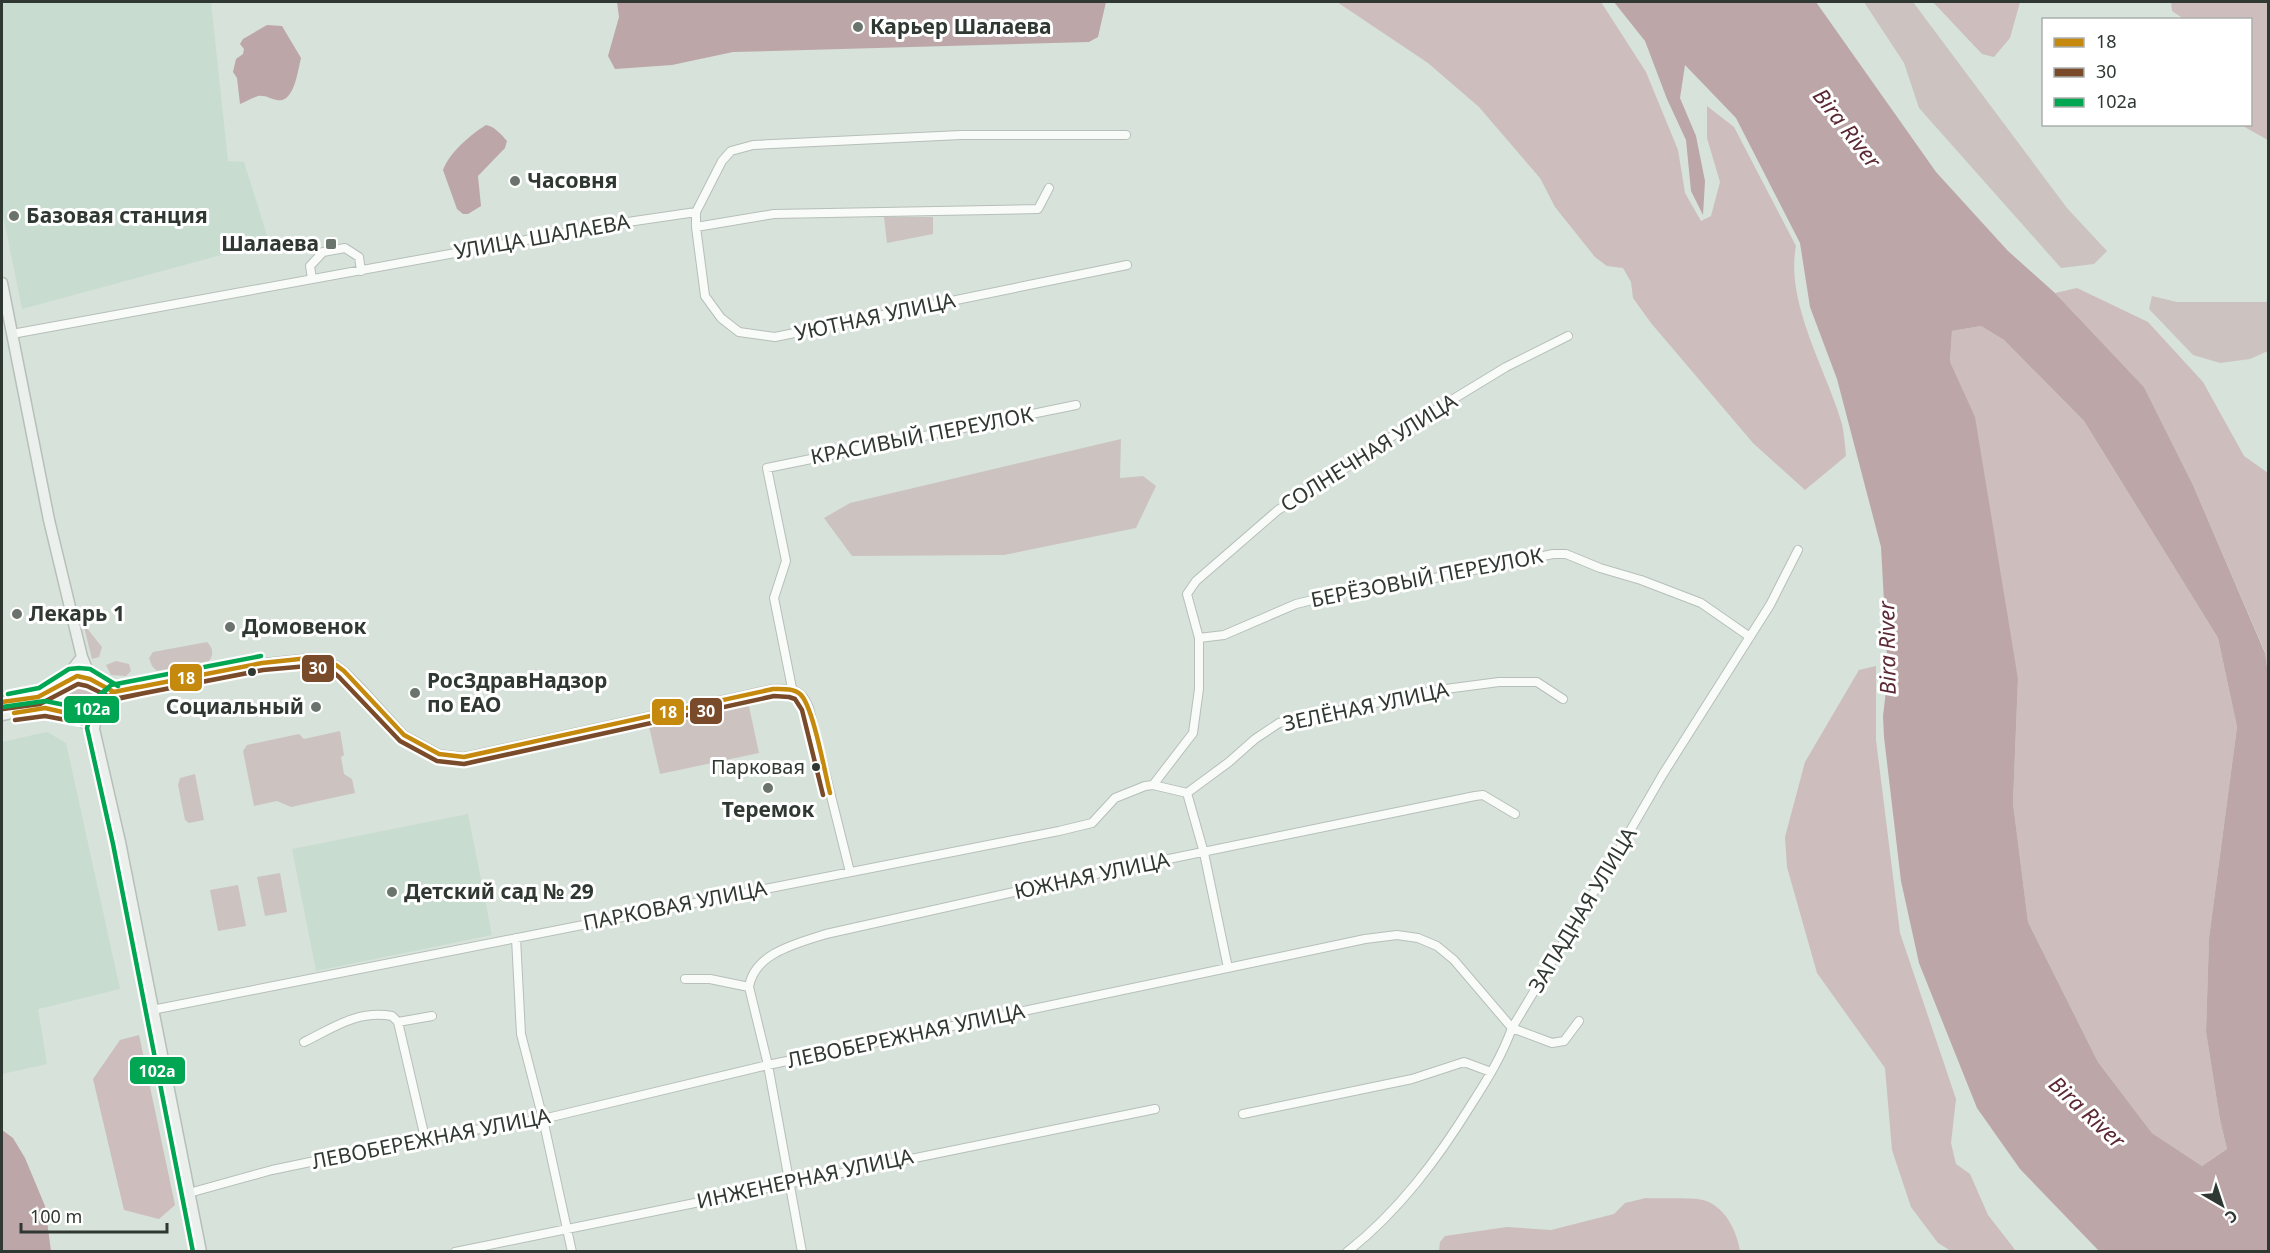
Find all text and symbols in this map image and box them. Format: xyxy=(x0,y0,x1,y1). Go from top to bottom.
place label: Карьер Шалаева xyxy=(870,12,1051,40)
legend xyxy=(2042,18,2252,126)
marker: Карьер Шалаева xyxy=(851,20,865,34)
text: 18 xyxy=(2096,29,2117,53)
text: 30 xyxy=(2096,59,2117,83)
water label: Bira River xyxy=(1807,81,1889,175)
text: 102а xyxy=(2096,89,2137,113)
place label: Часовня xyxy=(527,166,617,194)
marker: Часовня xyxy=(508,174,522,188)
place label: Базовая станция xyxy=(26,201,208,229)
street label: УЛИЦА ШАЛАЕВА xyxy=(452,207,632,265)
marker: Базовая станция xyxy=(7,209,21,223)
place label: Шалаева xyxy=(221,229,319,257)
marker: Шалаева xyxy=(324,237,338,251)
street label: УЮТНАЯ УЛИЦА xyxy=(792,285,958,347)
street label: СОЛНЕЧНАЯ УЛИЦА xyxy=(1275,386,1463,518)
street label: КРАСИВЫЙ ПЕРЕУЛОК xyxy=(808,400,1035,470)
street label: БЕРЁЗОВЫЙ ПЕРЕУЛОК xyxy=(1308,541,1545,613)
place label: Лекарь 1 xyxy=(29,599,125,627)
water label: Bira River xyxy=(1870,600,1902,695)
marker: Лекарь 1 xyxy=(10,607,24,621)
place label: Домовенок xyxy=(242,612,367,640)
marker: Домовенок xyxy=(223,620,237,634)
line badge: 30 xyxy=(301,654,335,683)
text: 30 xyxy=(309,657,327,679)
line badge: 18 xyxy=(169,663,203,692)
unlabelled marker xyxy=(246,666,258,678)
place label: РосЗдравНадзор по ЕАО xyxy=(427,666,607,718)
text: 18 xyxy=(177,667,195,689)
street label: ЗЕЛЁНАЯ УЛИЦА xyxy=(1280,675,1452,737)
marker: РосЗдравНадзор по ЕАО xyxy=(408,686,422,700)
place label: Социальный xyxy=(166,692,304,720)
line badge: 102а xyxy=(63,695,120,724)
line badge: 30 xyxy=(689,697,723,725)
text: 102а xyxy=(74,698,111,720)
line badge: 18 xyxy=(651,698,685,726)
marker: Социальный xyxy=(309,700,323,714)
text: 30 xyxy=(697,700,715,722)
text: 18 xyxy=(659,701,677,723)
place label: Парковая xyxy=(711,753,805,780)
marker: Парковая xyxy=(810,761,822,773)
marker: Теремок xyxy=(761,781,775,795)
place label: Теремок xyxy=(722,795,814,823)
street label: ЗАПАДНАЯ УЛИЦА xyxy=(1522,821,1643,997)
street label: ЮЖНАЯ УЛИЦА xyxy=(1012,845,1173,905)
street label: ПАРКОВАЯ УЛИЦА xyxy=(581,873,770,937)
place label: Детский сад № 29 xyxy=(404,877,594,905)
marker: Детский сад № 29 xyxy=(385,885,399,899)
street label: ЛЕВОБЕРЕЖНАЯ УЛИЦА xyxy=(784,996,1028,1074)
line badge: 102а xyxy=(129,1056,186,1085)
text: 102а xyxy=(139,1060,176,1082)
water label: Bira River xyxy=(2043,1068,2133,1155)
street label: ЛЕВОБЕРЕЖНАЯ УЛИЦА xyxy=(309,1101,553,1175)
street label: ИНЖЕНЕРНАЯ УЛИЦА xyxy=(694,1141,916,1215)
north arrow xyxy=(2192,1175,2252,1235)
scale bar xyxy=(21,1196,166,1234)
text: 100 m xyxy=(30,1204,82,1228)
text: С xyxy=(2221,1205,2242,1228)

